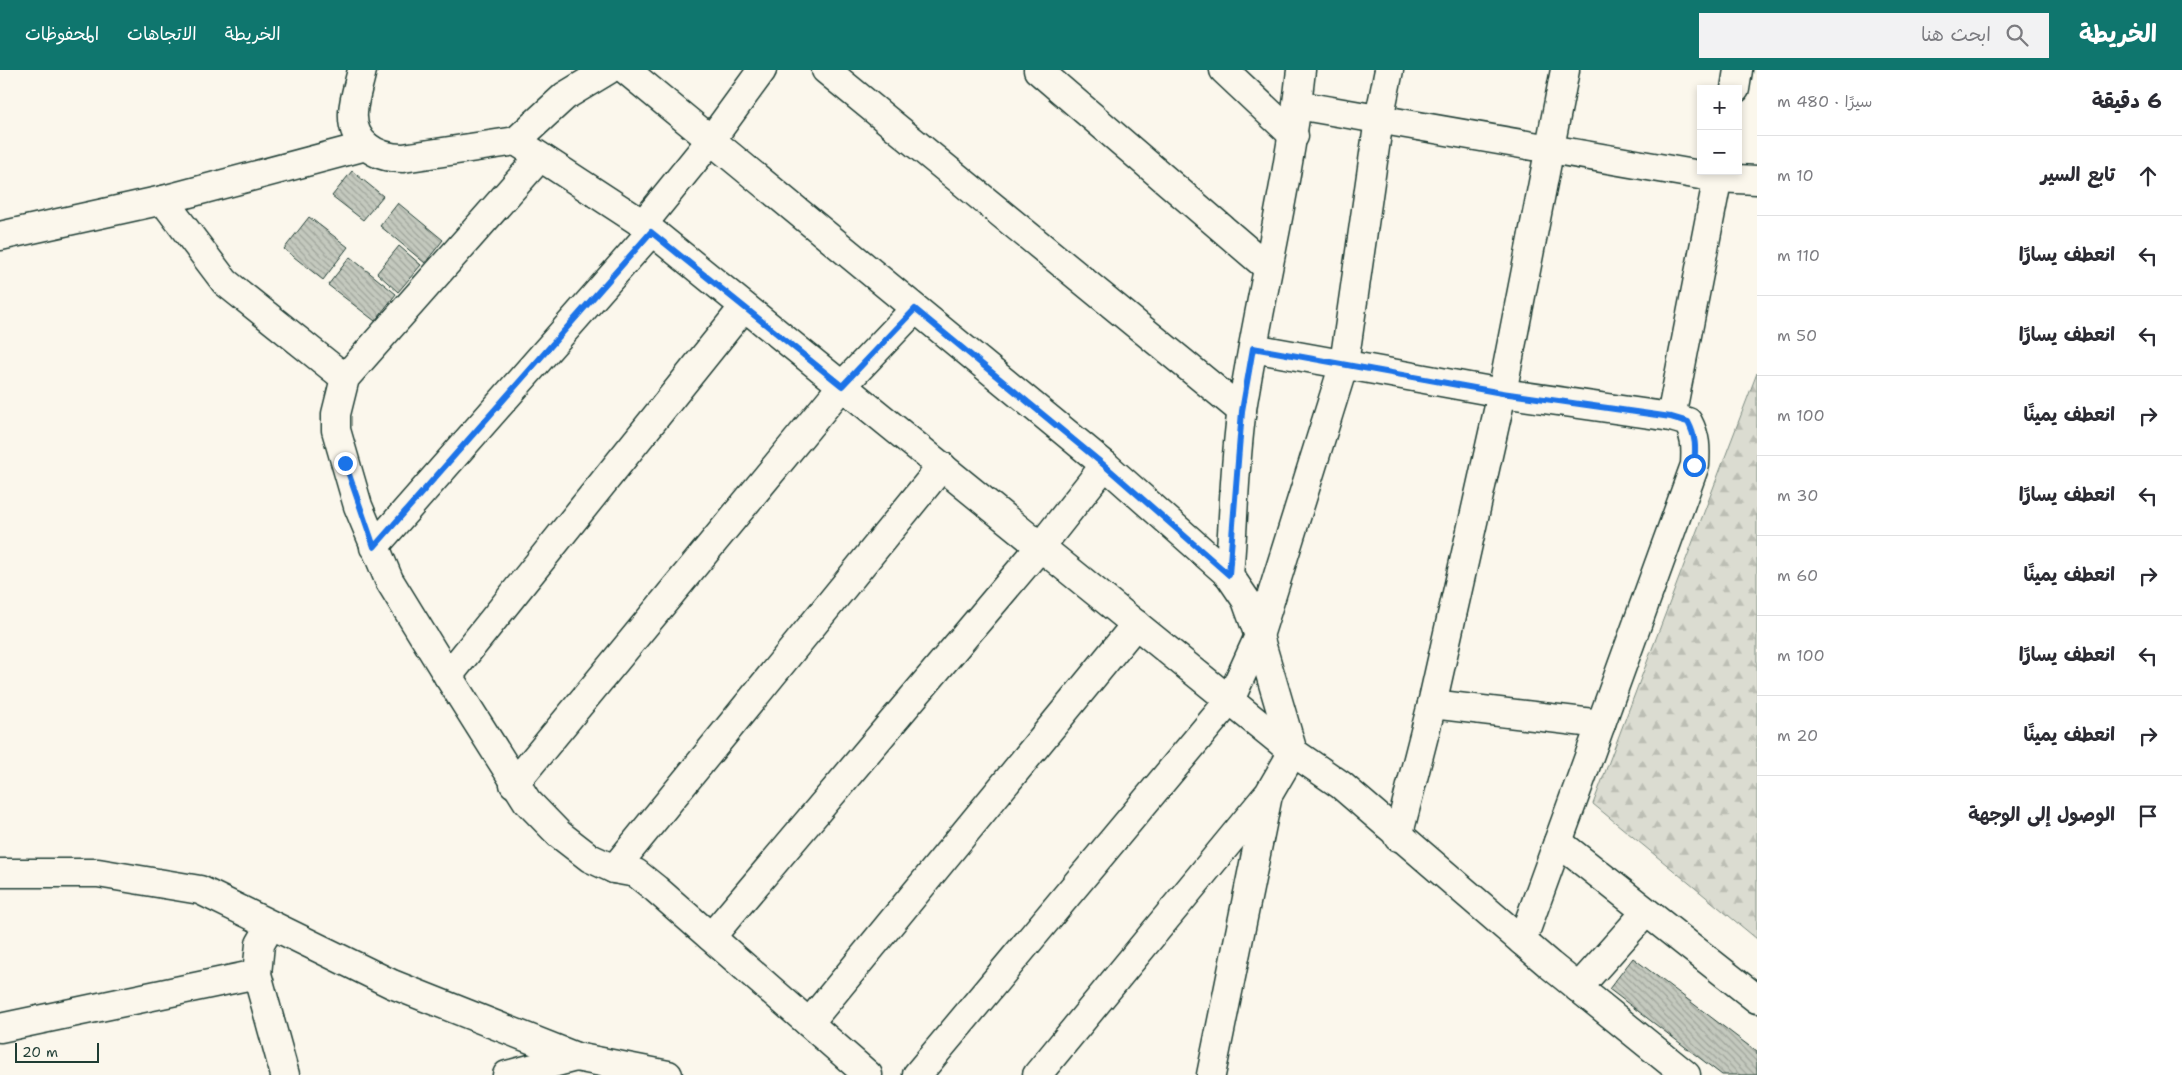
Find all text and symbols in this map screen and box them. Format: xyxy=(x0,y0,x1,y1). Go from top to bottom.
search box xyxy=(1699,13,2049,58)
text: الخريطة xyxy=(2079,18,2157,50)
icon: search xyxy=(2003,21,2031,49)
text: المحفوظات xyxy=(25,22,99,46)
text: الاتجاهات xyxy=(127,22,197,46)
text: الخريطة xyxy=(225,22,281,46)
text: ابحث هنا xyxy=(1921,22,1991,47)
map controls xyxy=(1697,85,1742,175)
button: + xyxy=(1697,85,1742,130)
text: 6 دقيقة xyxy=(2092,87,2162,115)
text: سيرًا · 480 m xyxy=(1777,91,1872,112)
button: − xyxy=(1697,130,1742,175)
text: تابع السير xyxy=(2041,162,2115,187)
icon: ahead xyxy=(2134,162,2162,190)
text: 10 m xyxy=(1777,165,1814,186)
text: انعطف يسارًا xyxy=(2019,242,2115,267)
icon: left xyxy=(2134,242,2162,270)
text: 110 m xyxy=(1777,245,1820,266)
text: انعطف يسارًا xyxy=(2019,322,2115,347)
icon: left xyxy=(2134,322,2162,350)
text: 50 m xyxy=(1777,325,1817,346)
text: انعطف يمينًا xyxy=(2024,402,2115,427)
icon: right xyxy=(2134,402,2162,430)
text: 100 m xyxy=(1777,405,1825,426)
route end xyxy=(334,452,357,475)
route start xyxy=(1683,454,1706,477)
text: انعطف يسارًا xyxy=(2019,482,2115,507)
icon: left xyxy=(2134,482,2162,510)
text: 30 m xyxy=(1777,485,1818,506)
text: انعطف يمينًا xyxy=(2024,562,2115,587)
icon: right xyxy=(2134,562,2162,590)
text: 60 m xyxy=(1777,565,1818,586)
text: انعطف يسارًا xyxy=(2019,642,2115,667)
icon: left xyxy=(2134,642,2162,670)
text: 100 m xyxy=(1777,645,1825,666)
text: انعطف يمينًا xyxy=(2024,722,2115,747)
icon: right xyxy=(2134,722,2162,750)
text: 20 m xyxy=(1777,725,1818,746)
text: الوصول إلى الوجهة xyxy=(1968,802,2115,827)
icon: arrive xyxy=(2134,802,2162,830)
scale bar xyxy=(15,1040,99,1063)
text: 20 m xyxy=(22,1043,58,1061)

